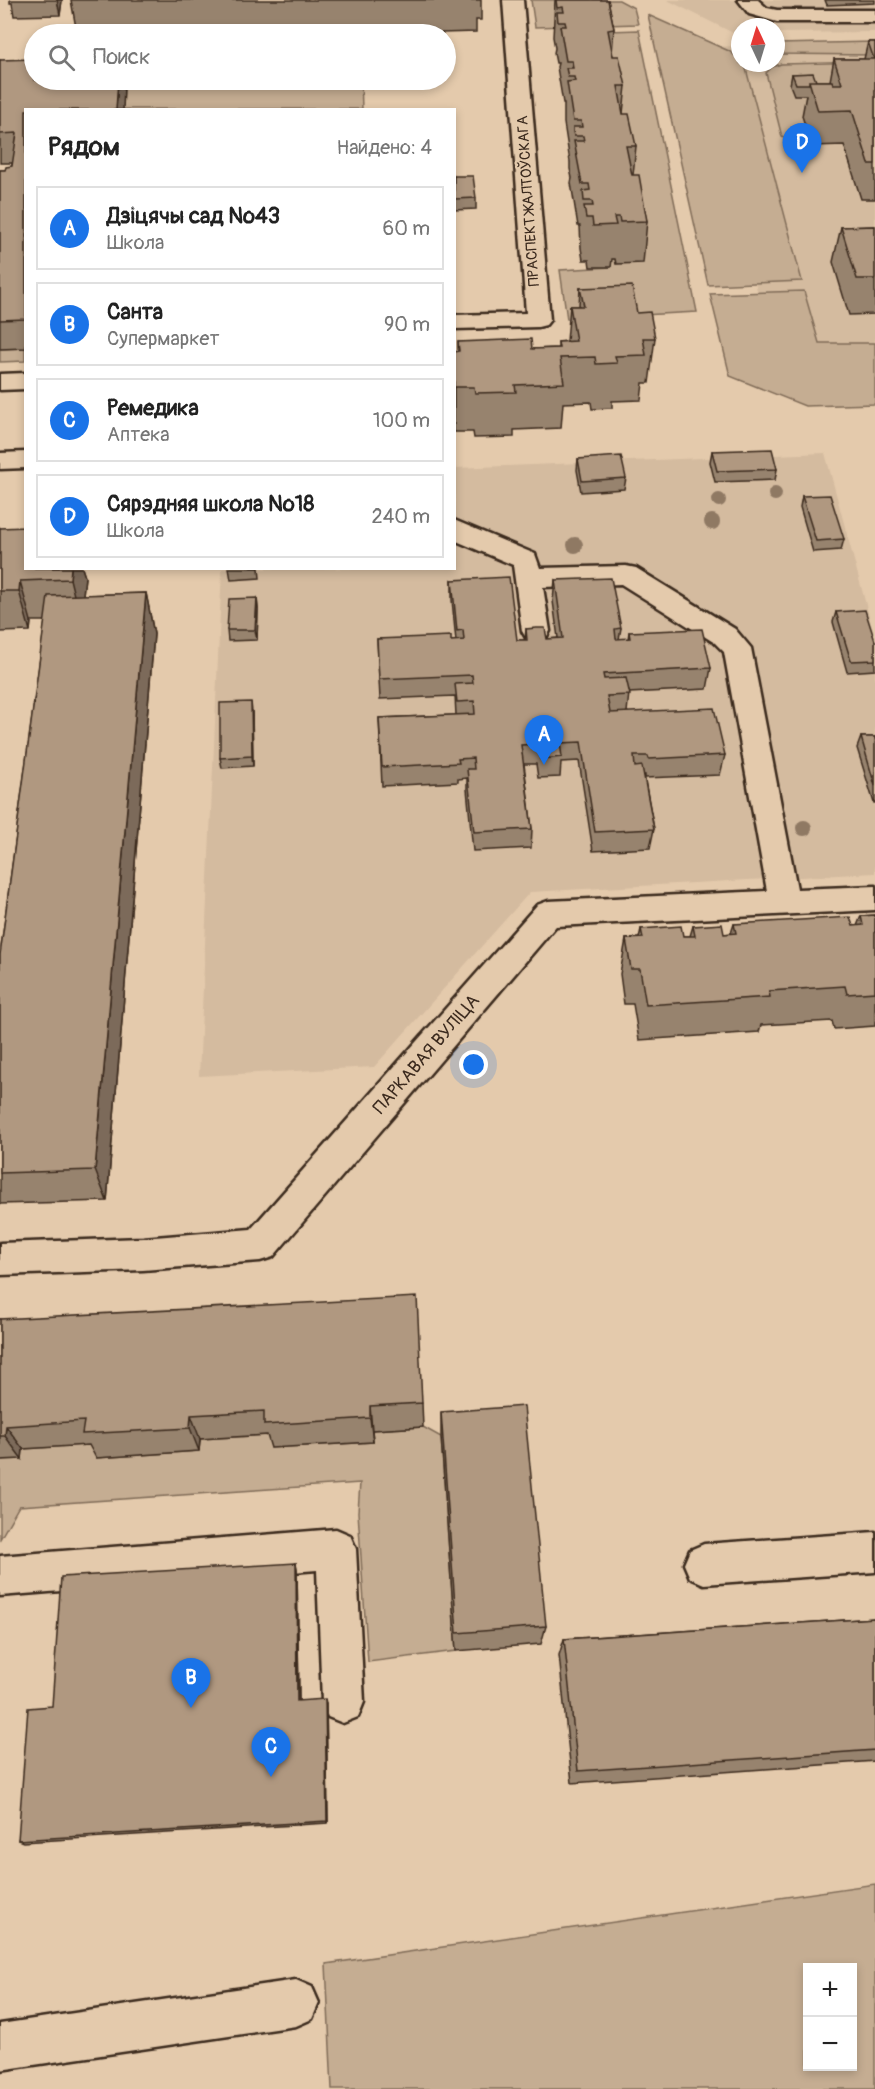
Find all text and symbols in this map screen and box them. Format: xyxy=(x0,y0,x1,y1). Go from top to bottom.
north arrow xyxy=(731,18,785,72)
search box xyxy=(24,24,456,90)
icon: search xyxy=(45,41,78,74)
text: Поиск xyxy=(93,43,150,71)
street label: ПРАСПЕКТ ЖАЛТОЎСКАГА xyxy=(513,115,544,287)
pin: D xyxy=(782,124,822,173)
text: Рядом xyxy=(48,131,120,163)
text: Найдено: 4 xyxy=(337,135,432,160)
text: Дзіцячы сад №43 xyxy=(107,202,280,230)
text: A xyxy=(63,216,76,241)
text: 60 m xyxy=(383,216,430,241)
text: Школа xyxy=(107,230,164,255)
text: Санта xyxy=(107,298,163,326)
text: B xyxy=(64,312,75,337)
text: 90 m xyxy=(384,312,430,337)
text: Супермаркет xyxy=(107,326,219,351)
text: Ремедика xyxy=(107,394,199,422)
text: C xyxy=(63,408,76,433)
text: 100 m xyxy=(373,408,430,433)
text: Аптека xyxy=(107,422,170,447)
text: Сярэдняя школа №18 xyxy=(107,490,314,518)
text: D xyxy=(63,504,76,529)
text: 240 m xyxy=(371,504,430,529)
text: Школа xyxy=(107,518,164,543)
pin: A xyxy=(524,716,564,765)
street label: ПАРКАВАЯ ВУЛІЦА xyxy=(368,990,485,1119)
your location xyxy=(459,1050,488,1079)
pin: B xyxy=(172,1658,210,1708)
pin: C xyxy=(252,1728,290,1777)
map controls xyxy=(803,1963,857,2071)
button: + xyxy=(803,1963,857,2017)
button: − xyxy=(803,2017,857,2071)

